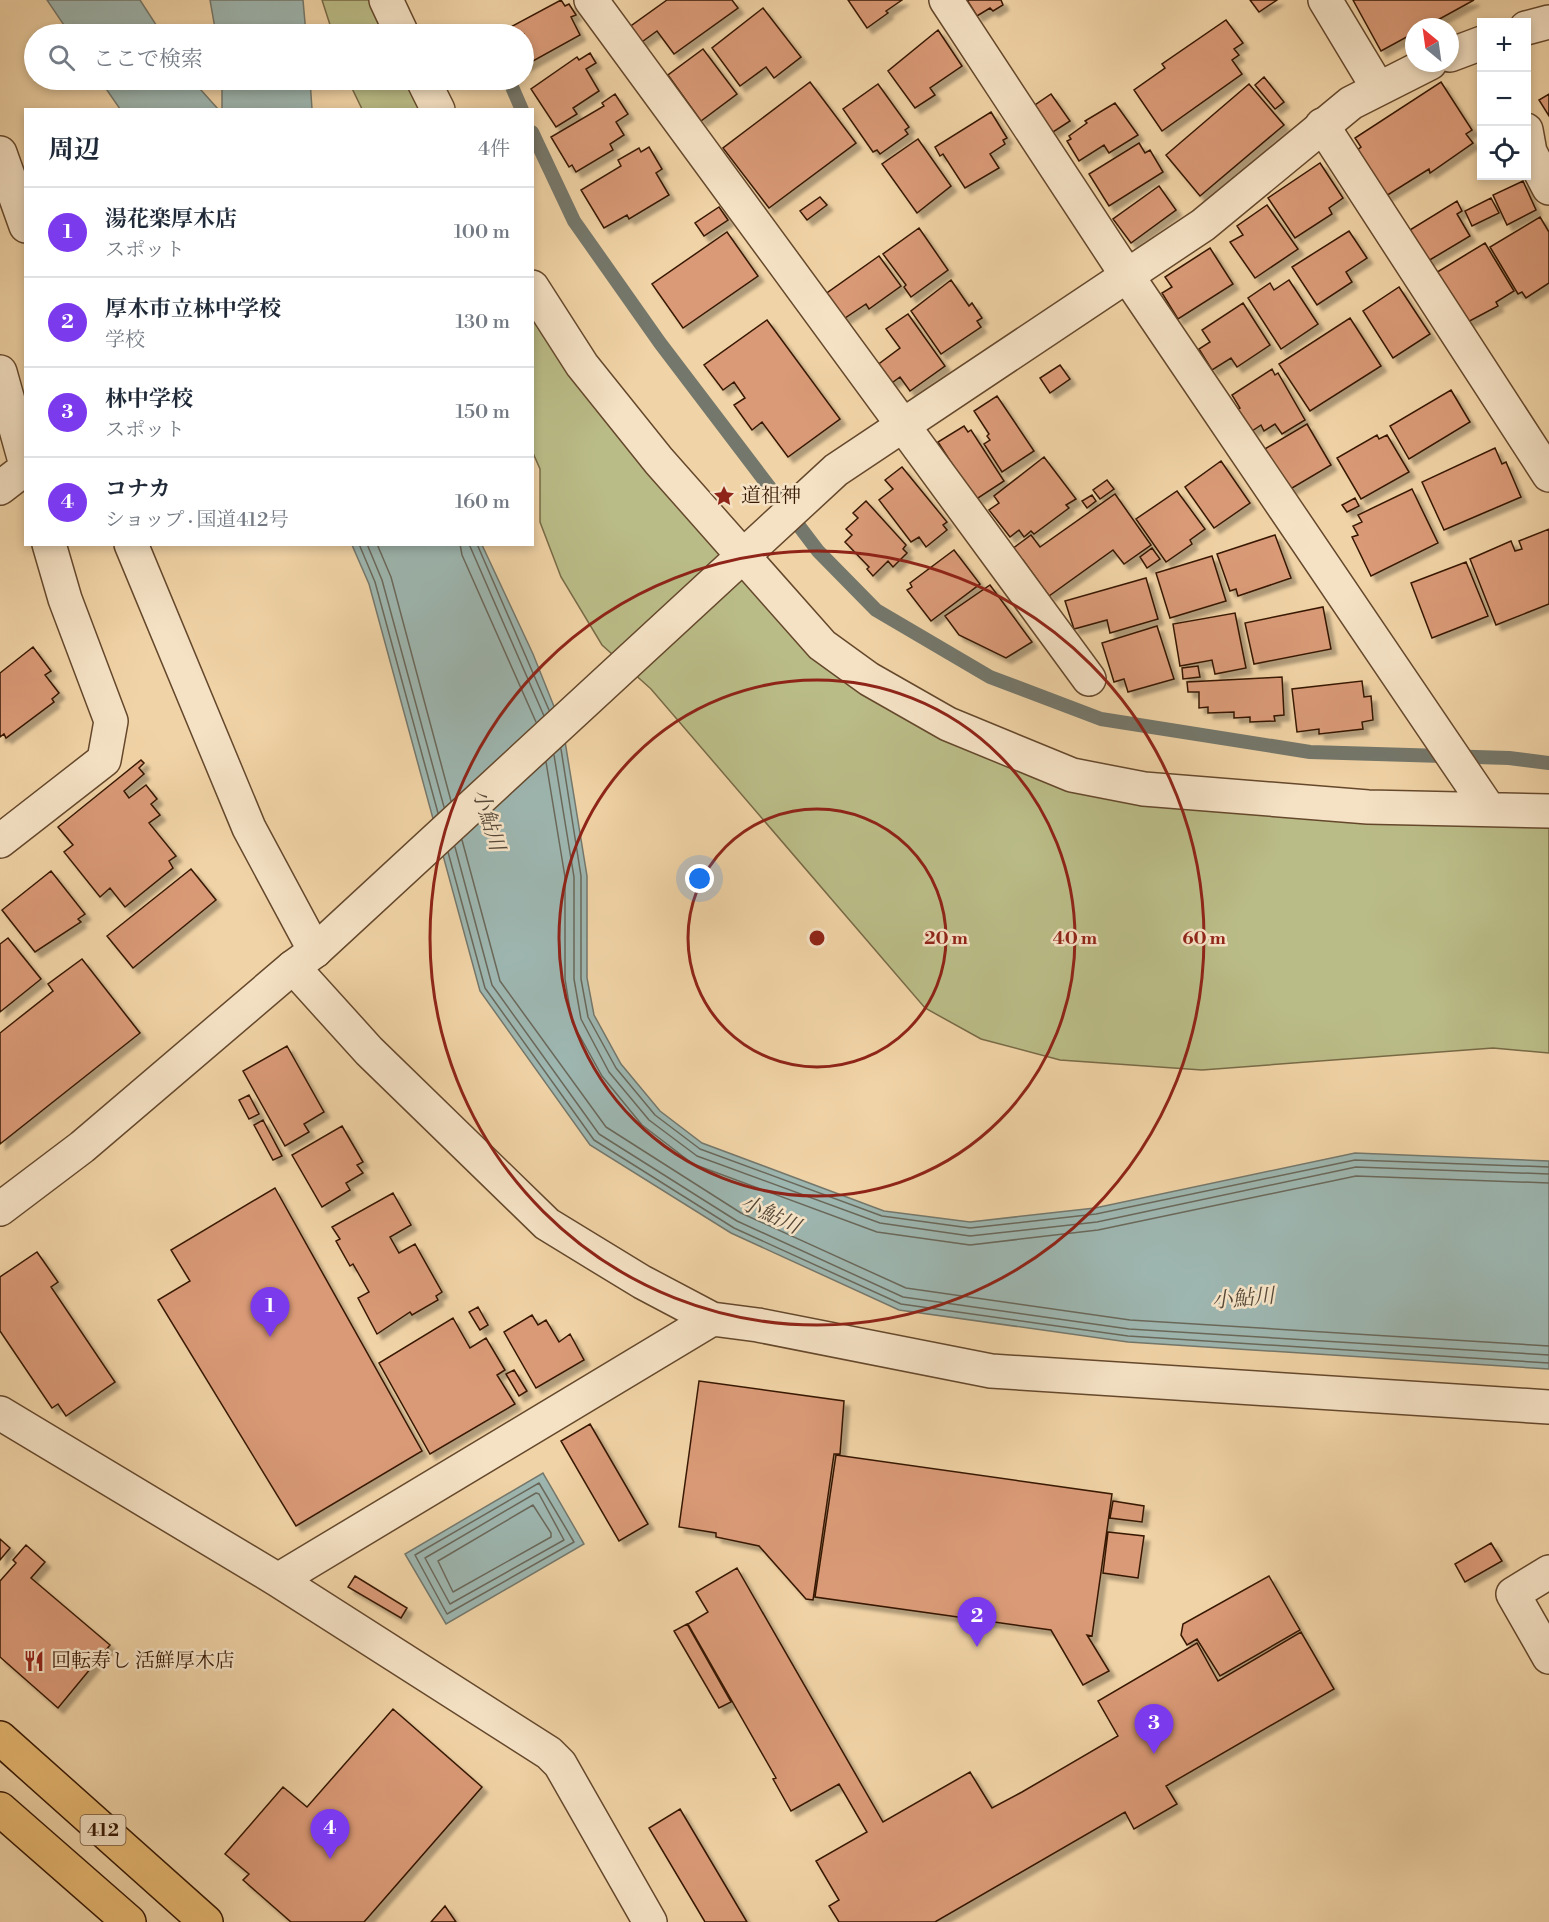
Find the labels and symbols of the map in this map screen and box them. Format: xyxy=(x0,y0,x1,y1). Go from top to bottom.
north arrow xyxy=(1405,18,1459,72)
place icon: 道祖神 xyxy=(712,484,736,508)
place label: 道祖神 xyxy=(741,484,801,509)
water label: 小鮎川 xyxy=(466,786,510,856)
your location xyxy=(685,864,714,893)
text: 20 m xyxy=(924,927,968,950)
text: 40 m xyxy=(1053,927,1098,950)
text: 60 m xyxy=(1182,927,1226,950)
centre of rings xyxy=(807,928,827,948)
water label: 小鮎川 xyxy=(736,1190,806,1241)
water label: 小鮎川 xyxy=(1210,1283,1278,1315)
pin: 1 xyxy=(250,1288,290,1337)
pin: 2 xyxy=(958,1598,996,1647)
restaurant icon: 回転寿し 活鮮厚木店 xyxy=(22,1649,46,1673)
place label: 回転寿し 活鮮厚木店 xyxy=(51,1649,235,1674)
pin: 3 xyxy=(1134,1704,1174,1754)
pin: 4 xyxy=(310,1810,350,1859)
road number: 412 xyxy=(80,1815,126,1845)

